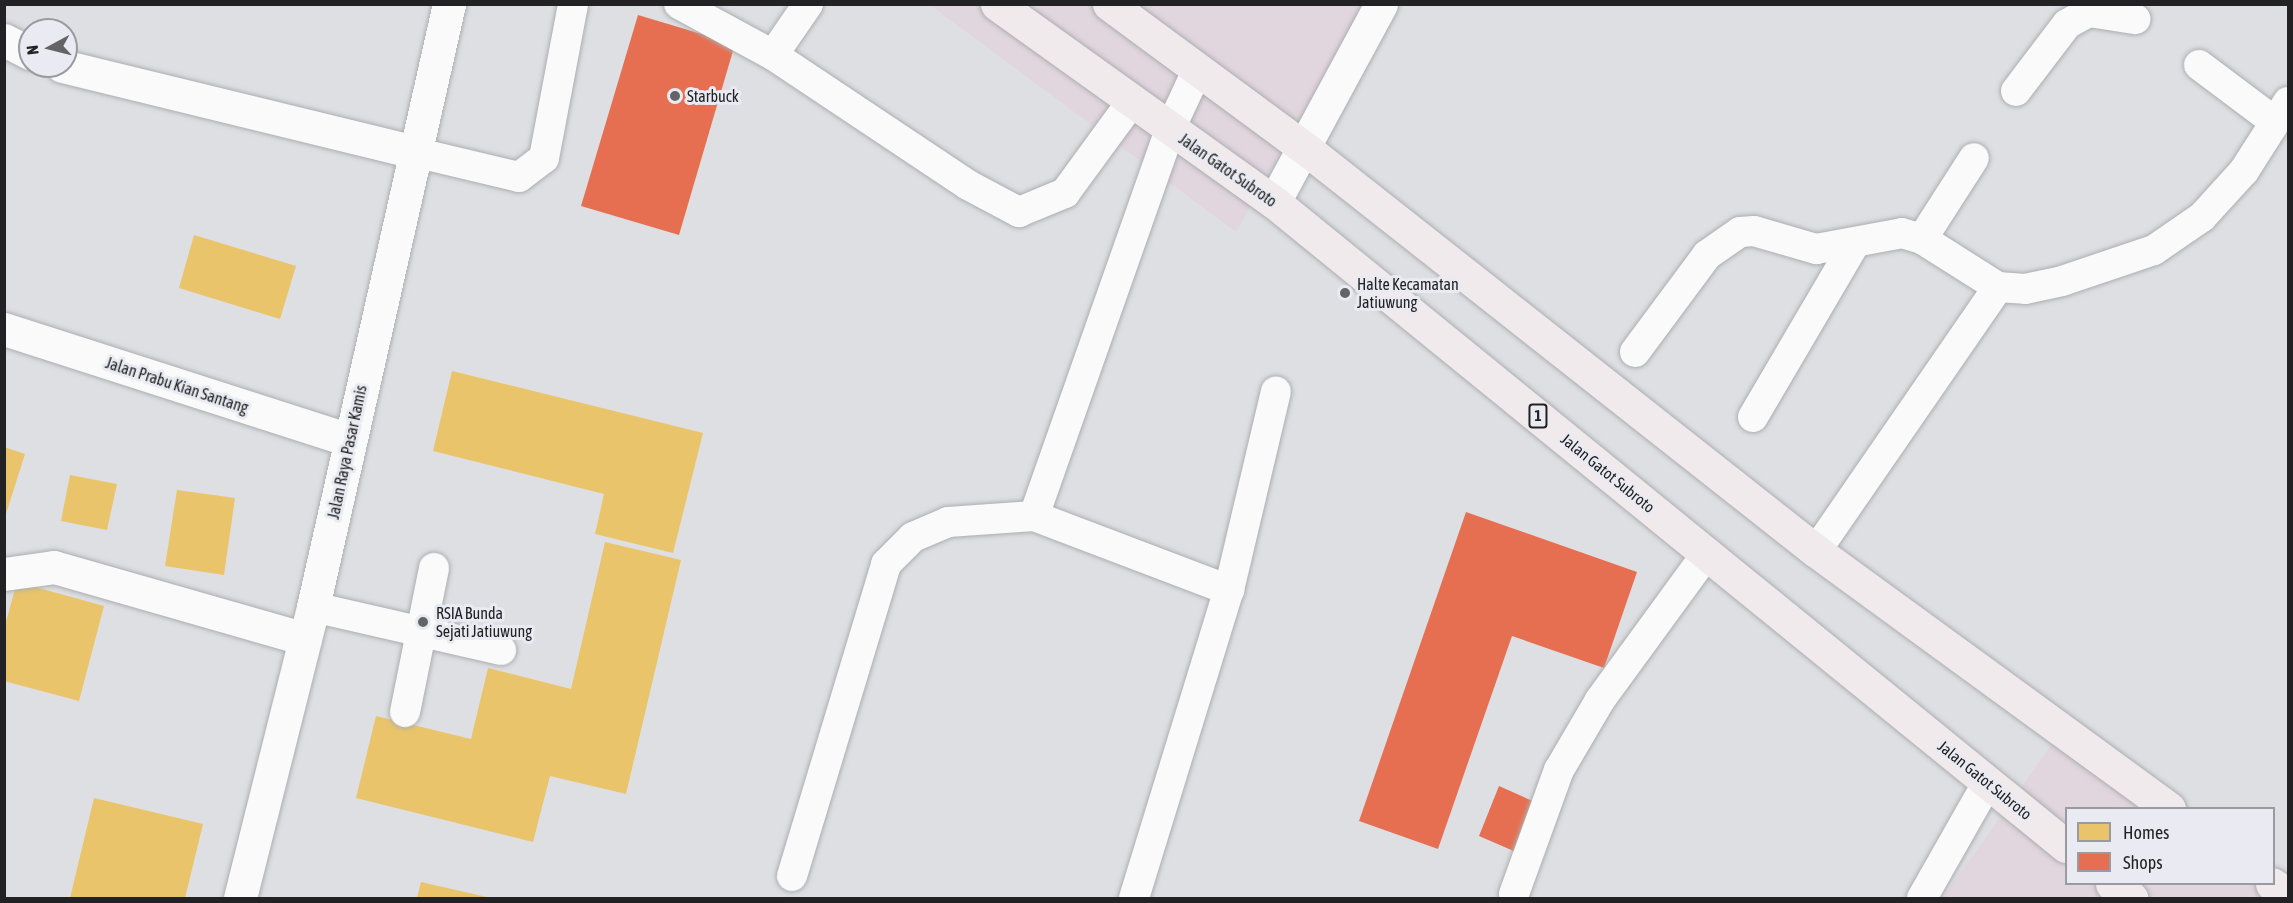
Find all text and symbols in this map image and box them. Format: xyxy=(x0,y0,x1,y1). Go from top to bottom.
north arrow xyxy=(18,18,78,78)
text: N xyxy=(23,44,42,56)
place label: Starbuck xyxy=(687,86,739,106)
marker: Starbuck xyxy=(668,89,682,103)
street label: Jalan Gatot Subroto xyxy=(1175,129,1281,211)
place label: Halte Kecamatan Jatiuwung xyxy=(1357,274,1459,312)
marker: Halte Kecamatan Jatiuwung xyxy=(1338,286,1352,300)
street label: Jalan Prabu Kian Santang xyxy=(103,353,251,417)
street label: Jalan Raya Pasar Kamis xyxy=(323,383,371,521)
road number: 1 xyxy=(1528,404,1548,428)
street label: Jalan Gatot Subroto xyxy=(1557,429,1659,517)
place label: RSIA Bunda Sejati Jatiuwung xyxy=(436,603,532,641)
marker: RSIA Bunda Sejati Jatiuwung xyxy=(414,613,432,631)
street label: Jalan Gatot Subroto xyxy=(1934,736,2036,824)
legend xyxy=(2065,807,2275,885)
text: Homes xyxy=(2123,822,2169,843)
text: Shops xyxy=(2123,852,2163,873)

